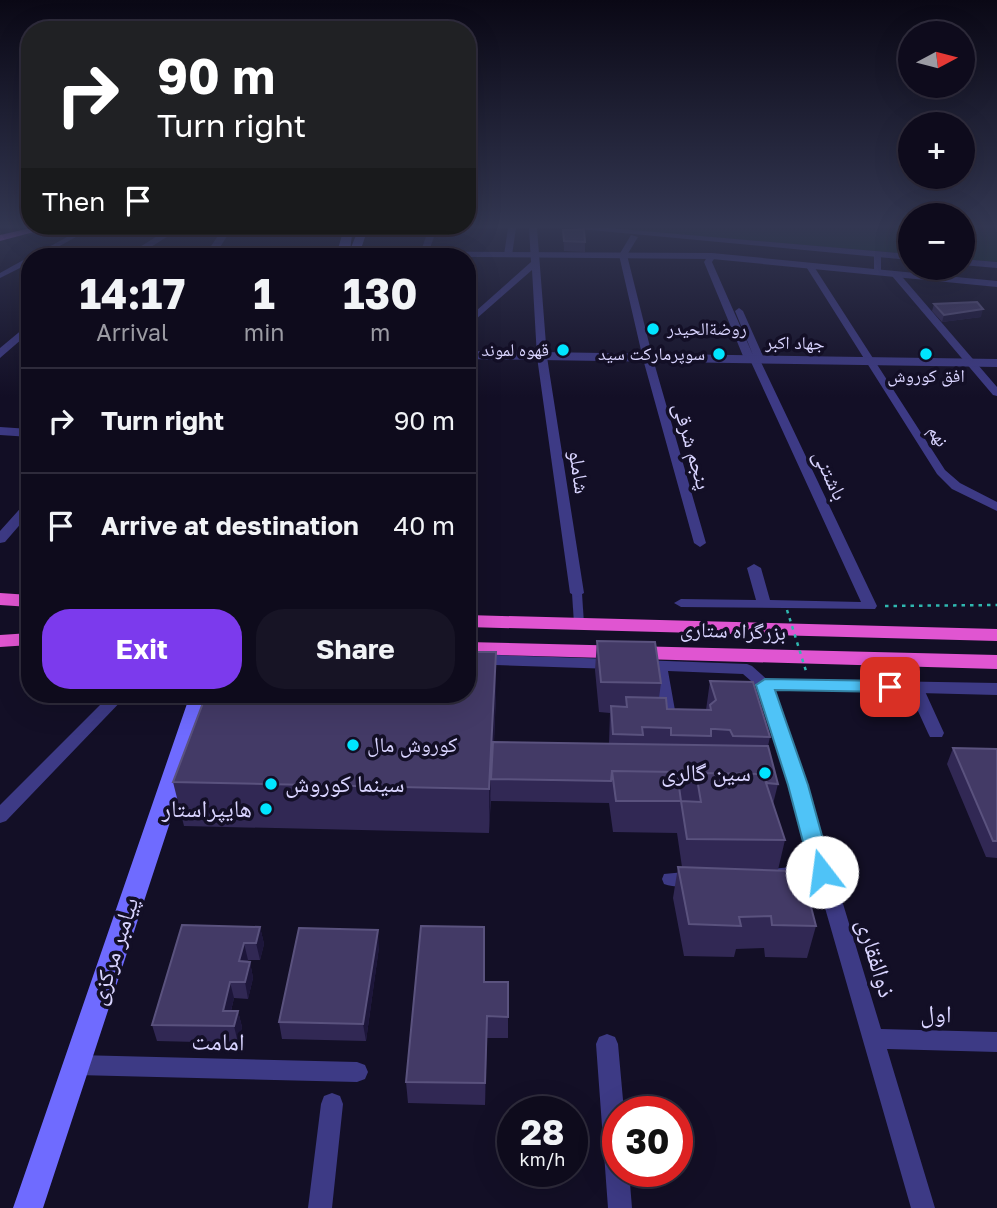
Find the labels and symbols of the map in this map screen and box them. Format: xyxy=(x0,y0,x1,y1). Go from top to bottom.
north arrow xyxy=(898,21,975,98)
place label: روضةالحیدر xyxy=(666,317,747,339)
marker: روضةالحیدر xyxy=(645,321,661,337)
street label: جهاد اکبر xyxy=(764,330,825,354)
place label: قهوه لموند xyxy=(481,338,549,360)
marker: قهوه لموند xyxy=(555,342,571,358)
place label: سوپرمارکت سید xyxy=(598,342,705,365)
marker: سوپرمارکت سید xyxy=(711,346,727,362)
marker: افق کوروش xyxy=(918,346,934,362)
place label: افق کوروش xyxy=(887,364,965,387)
street label: پنجم شرقی xyxy=(666,399,718,493)
street label: نهم xyxy=(922,421,954,452)
street label: باشتنی xyxy=(807,445,854,505)
street label: شاملو xyxy=(564,448,596,495)
street label: بزرگراه ستاری xyxy=(680,615,787,645)
pin xyxy=(860,657,920,717)
place label: کوروش مال xyxy=(367,731,458,758)
marker: کوروش مال xyxy=(345,737,361,753)
place label: سین گالری xyxy=(661,757,751,787)
marker: سین گالری xyxy=(757,765,773,781)
place label: سینما کوروش xyxy=(285,768,404,798)
marker: سینما کوروش xyxy=(263,776,279,792)
place label: هایپراستار xyxy=(161,793,252,823)
marker: هایپراستار xyxy=(258,801,274,817)
position arrow xyxy=(785,835,859,909)
street label: پیامبر مرکزی xyxy=(82,893,145,1009)
street label: ذوالفقاری xyxy=(851,915,903,1001)
street label: اول xyxy=(920,998,952,1028)
street label: امامت xyxy=(191,1026,245,1055)
speed limit sign: 30 xyxy=(602,1096,693,1187)

